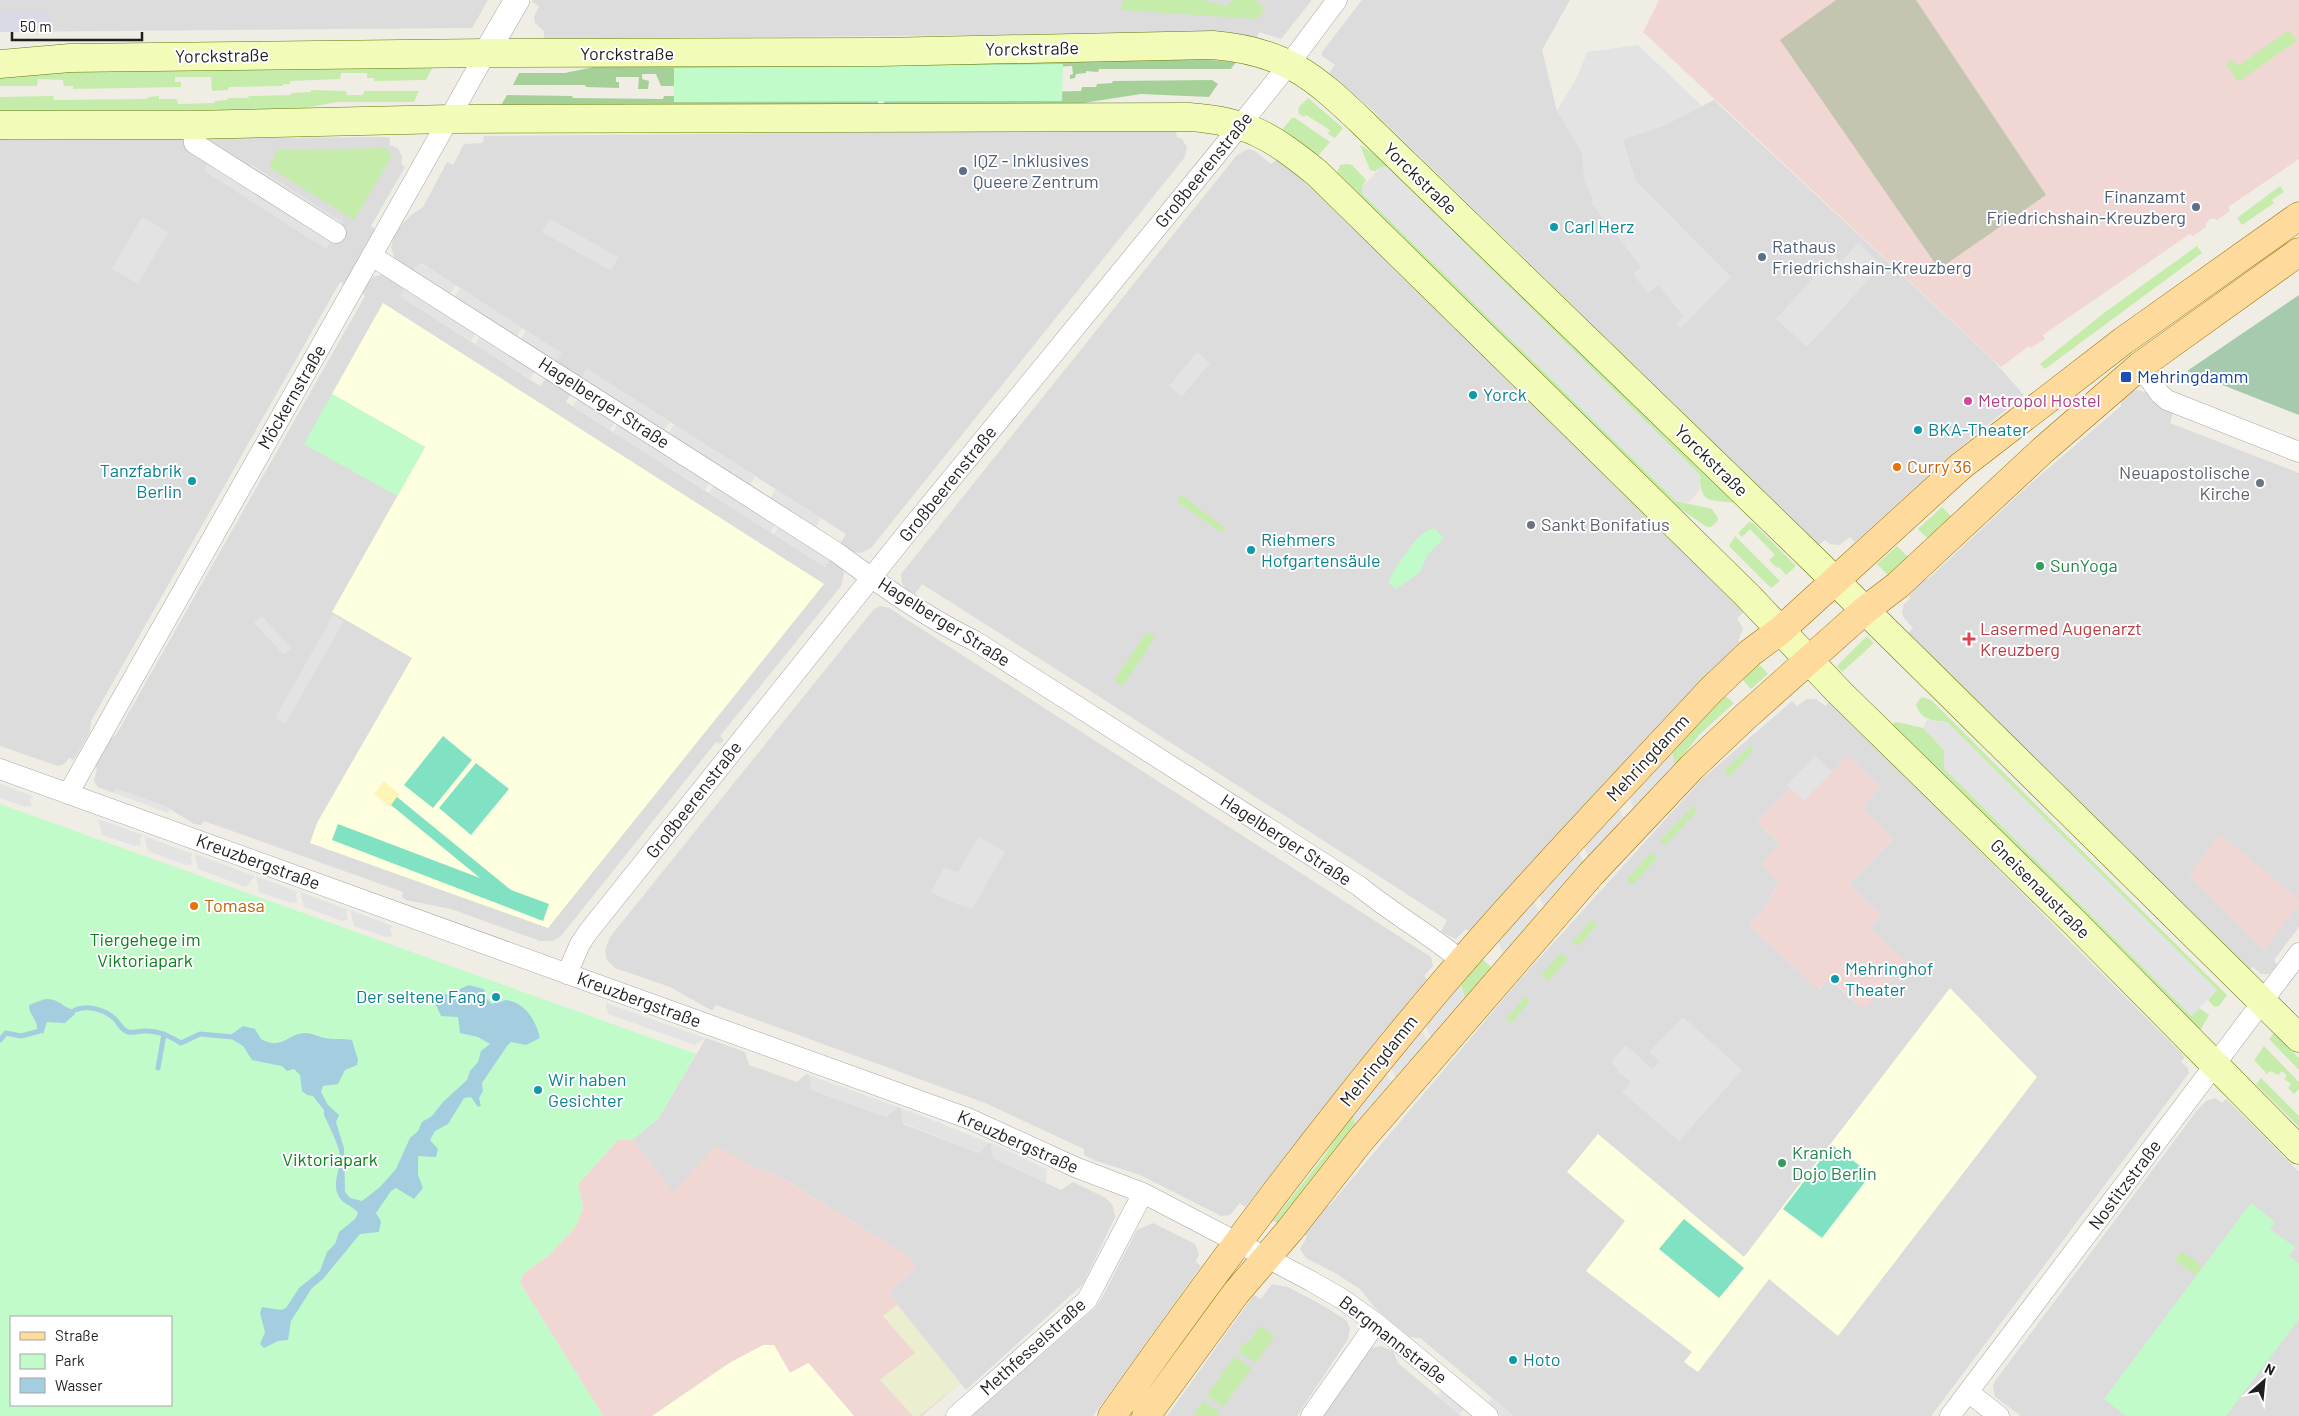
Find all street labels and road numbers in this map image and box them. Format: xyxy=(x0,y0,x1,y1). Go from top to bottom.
street label: Yorckstraße xyxy=(985,36,1079,60)
street label: Yorckstraße xyxy=(580,42,674,64)
street label: Yorckstraße xyxy=(175,43,269,67)
street label: Großbeerenstraße xyxy=(1150,107,1257,232)
street label: Yorckstraße xyxy=(1379,138,1462,219)
street label: Möckernstraße xyxy=(252,340,330,453)
street label: Hagelberger Straße xyxy=(535,352,674,453)
street label: Yorckstraße xyxy=(1670,420,1753,501)
street label: Großbeerenstraße xyxy=(894,421,1001,546)
street label: Hagelberger Straße xyxy=(874,572,1015,671)
street label: Mehringdamm xyxy=(1601,709,1693,806)
street label: Großbeerenstraße xyxy=(641,736,746,862)
street label: Hagelberger Straße xyxy=(1217,789,1356,890)
street label: Kreuzbergstraße xyxy=(193,828,323,894)
street label: Gneisenaustraße xyxy=(1986,834,2095,943)
street label: Kreuzbergstraße xyxy=(574,966,704,1032)
street label: Mehringdamm xyxy=(1335,1010,1422,1111)
street label: Kreuzbergstraße xyxy=(954,1105,1082,1178)
street label: Nostitzstraße xyxy=(2083,1135,2165,1234)
street label: Bergmannstraße xyxy=(1335,1290,1452,1388)
street label: Methfesselstraße xyxy=(975,1293,1090,1400)

